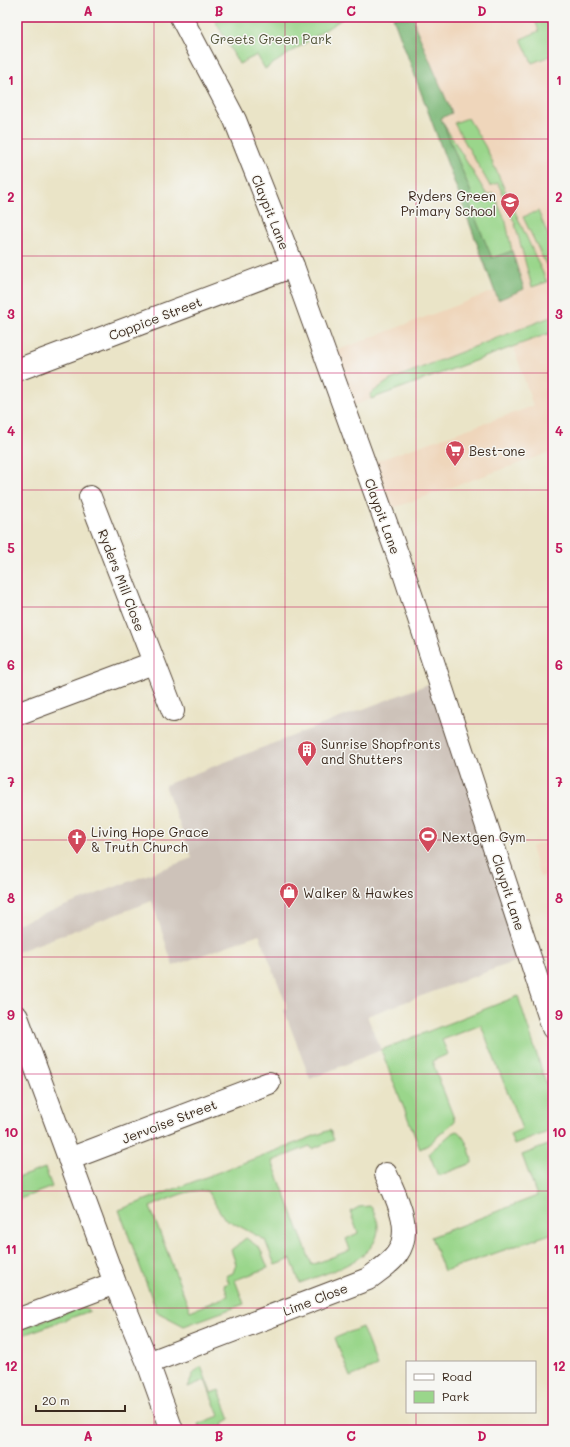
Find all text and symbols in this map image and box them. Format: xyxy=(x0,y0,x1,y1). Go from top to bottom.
text: A xyxy=(83,2,93,19)
text: B xyxy=(215,2,224,19)
text: C xyxy=(346,2,356,19)
text: D xyxy=(477,2,487,19)
park label: Greets Green Park xyxy=(210,30,332,47)
text: 1 xyxy=(8,71,14,88)
text: 1 xyxy=(556,71,562,88)
street label: Claypit Lane xyxy=(248,172,294,252)
place label: Ryders Green Primary School xyxy=(401,187,496,219)
text: 2 xyxy=(7,188,15,205)
text: 2 xyxy=(555,188,563,205)
school or university icon: Ryders Green Primary School xyxy=(499,191,521,219)
street label: Coppice Street xyxy=(106,292,204,344)
text: 3 xyxy=(7,305,15,322)
text: 3 xyxy=(555,305,563,322)
text: 4 xyxy=(7,422,15,439)
text: 4 xyxy=(555,422,563,439)
supermarket icon: Best-one xyxy=(444,439,466,467)
place label: Best-one xyxy=(469,442,526,459)
street label: Claypit Lane xyxy=(361,476,405,556)
street label: Ryders Mill Close xyxy=(95,527,149,633)
text: 5 xyxy=(7,539,15,556)
text: 5 xyxy=(555,539,563,556)
text: 6 xyxy=(7,656,15,673)
text: 6 xyxy=(555,656,563,673)
place label: Sunrise Shopfronts and Shutters xyxy=(321,735,441,767)
building icon: Sunrise Shopfronts and Shutters xyxy=(296,739,318,767)
text: 7 xyxy=(7,773,15,790)
text: 7 xyxy=(555,773,563,790)
place label: Living Hope Grace & Truth Church xyxy=(91,823,209,855)
sports icon: Nextgen Gym xyxy=(417,825,439,853)
church icon: Living Hope Grace & Truth Church xyxy=(66,827,88,855)
place label: Nextgen Gym xyxy=(442,828,526,845)
street label: Claypit Lane xyxy=(489,852,529,932)
shop icon: Walker & Hawkes xyxy=(278,881,300,909)
place label: Walker & Hawkes xyxy=(303,884,414,901)
text: 8 xyxy=(7,889,15,906)
text: 8 xyxy=(555,889,563,906)
text: 9 xyxy=(7,1006,15,1023)
text: 9 xyxy=(555,1006,563,1023)
street label: Jervoise Street xyxy=(119,1095,219,1147)
text: 10 xyxy=(4,1123,18,1140)
text: 10 xyxy=(552,1123,566,1140)
text: 11 xyxy=(5,1240,17,1257)
text: 11 xyxy=(553,1240,565,1257)
street label: Lime Close xyxy=(280,1279,350,1319)
text: 12 xyxy=(4,1357,18,1374)
text: 12 xyxy=(552,1357,566,1374)
legend xyxy=(406,1361,536,1413)
text: Road xyxy=(442,1368,472,1384)
scale bar xyxy=(36,1387,125,1413)
text: Park xyxy=(442,1388,469,1404)
text: 20 m xyxy=(42,1392,70,1408)
text: A xyxy=(83,1427,93,1444)
text: B xyxy=(215,1427,224,1444)
text: C xyxy=(346,1427,356,1444)
text: D xyxy=(477,1427,487,1444)

